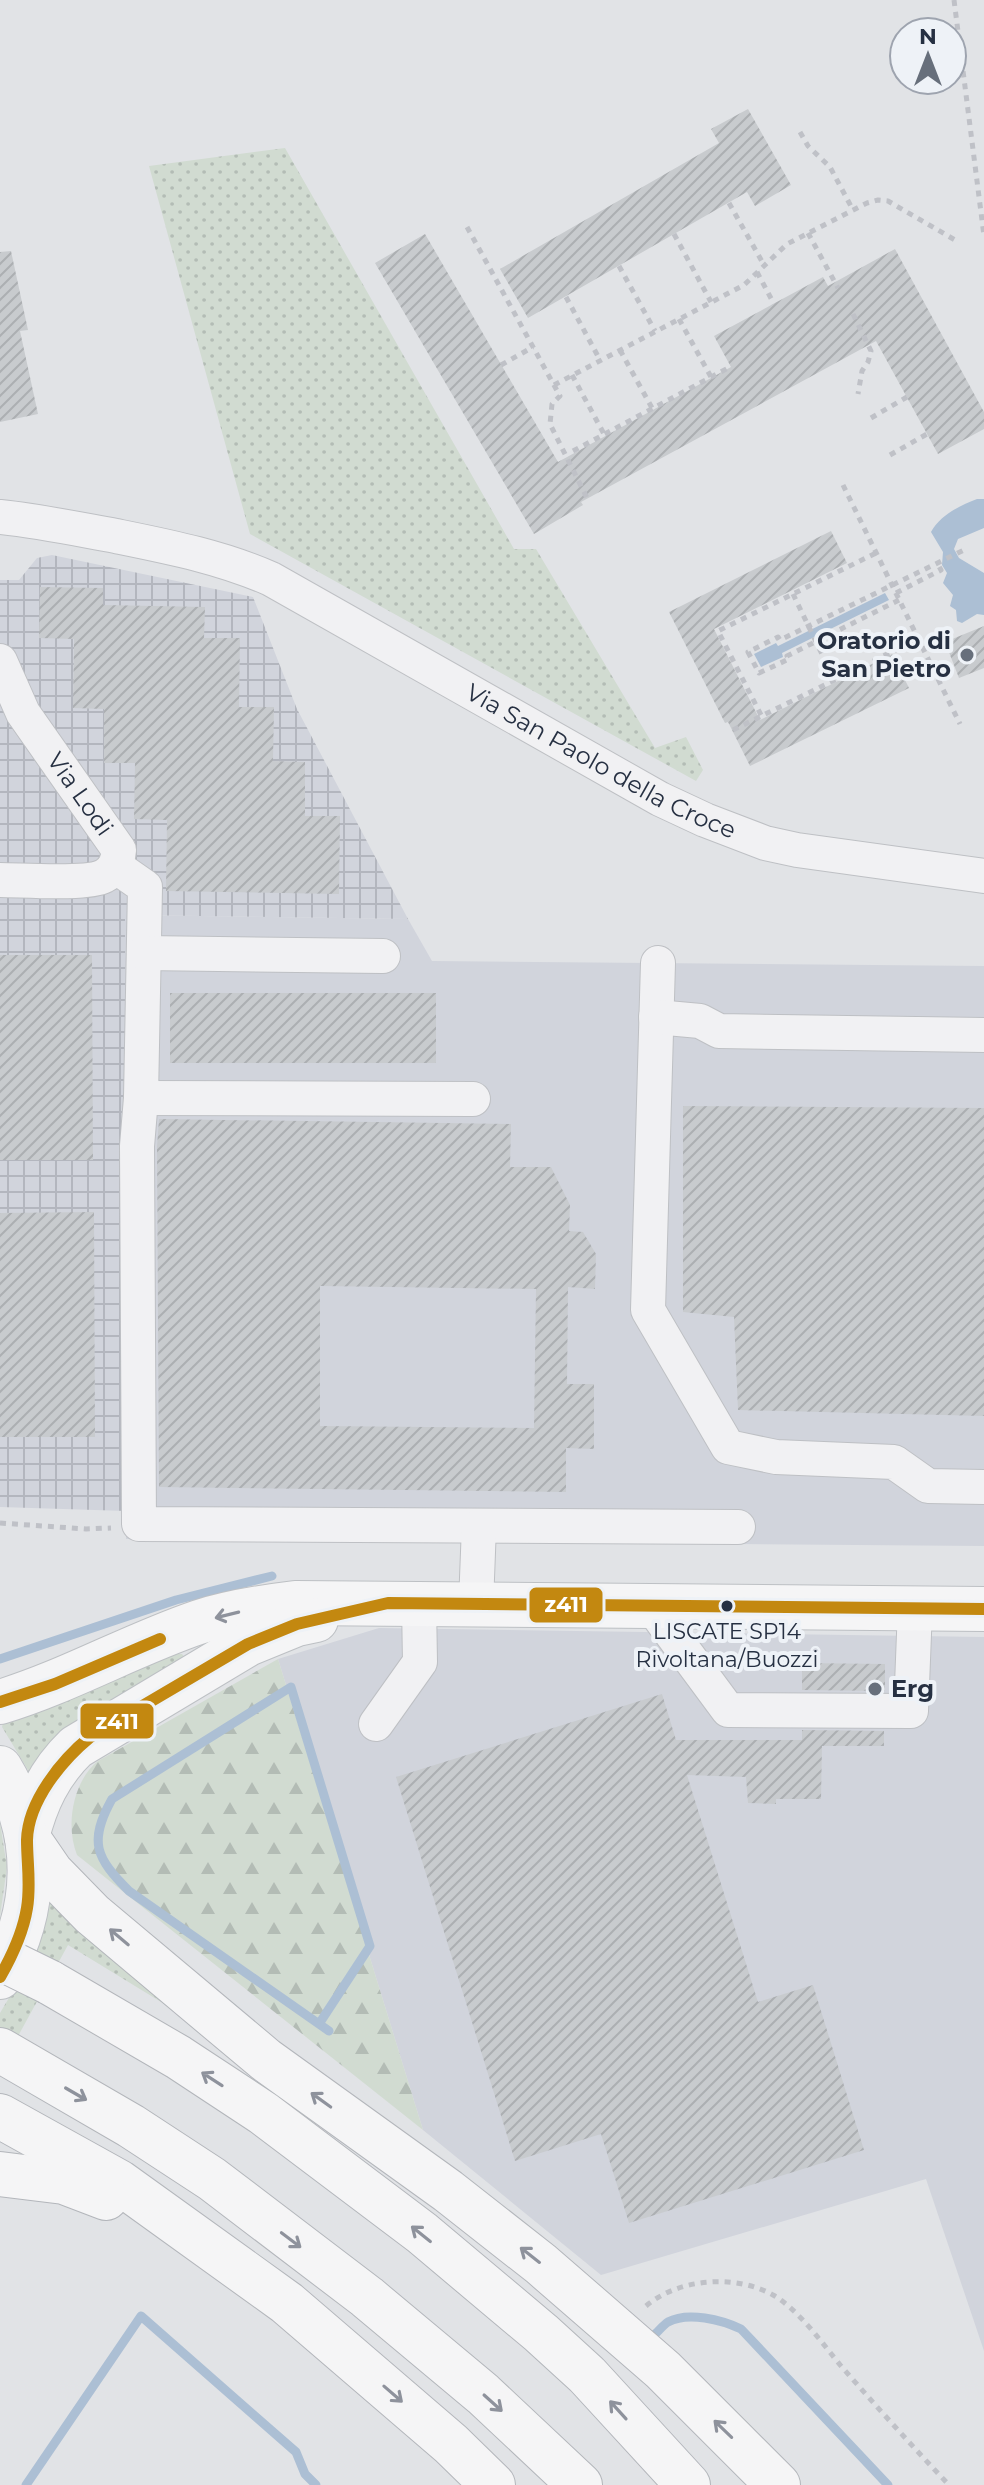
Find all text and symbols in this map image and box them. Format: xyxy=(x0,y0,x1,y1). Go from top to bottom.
north arrow xyxy=(888,16,968,96)
text: N xyxy=(919,23,937,50)
place label: Oratorio di San Pietro xyxy=(817,626,951,683)
marker: Oratorio di San Pietro xyxy=(958,646,976,664)
street label: Via San Paolo della Croce xyxy=(461,677,740,844)
street label: Via Lodi xyxy=(41,747,119,841)
line badge: z411 xyxy=(528,1586,604,1624)
text: z411 xyxy=(544,1591,588,1618)
marker: LISCATE SP14 Rivoltana/Buozzi xyxy=(719,1598,735,1614)
one-way arrow xyxy=(214,1608,240,1623)
place label: LISCATE SP14 Rivoltana/Buozzi xyxy=(635,1618,819,1673)
place label: Erg xyxy=(891,1674,934,1703)
marker: Erg xyxy=(866,1680,884,1698)
line badge: z411 xyxy=(79,1702,155,1740)
text: z411 xyxy=(95,1708,139,1735)
one-way arrow xyxy=(109,1928,130,1946)
one-way arrow xyxy=(202,2071,224,2088)
one-way arrow xyxy=(64,2086,87,2102)
one-way arrow xyxy=(311,2092,333,2109)
one-way arrow xyxy=(411,2225,432,2242)
one-way arrow xyxy=(280,2231,301,2248)
one-way arrow xyxy=(520,2247,541,2264)
one-way arrow xyxy=(382,2385,402,2403)
one-way arrow xyxy=(482,2394,502,2412)
one-way arrow xyxy=(609,2400,628,2420)
one-way arrow xyxy=(713,2420,733,2439)

